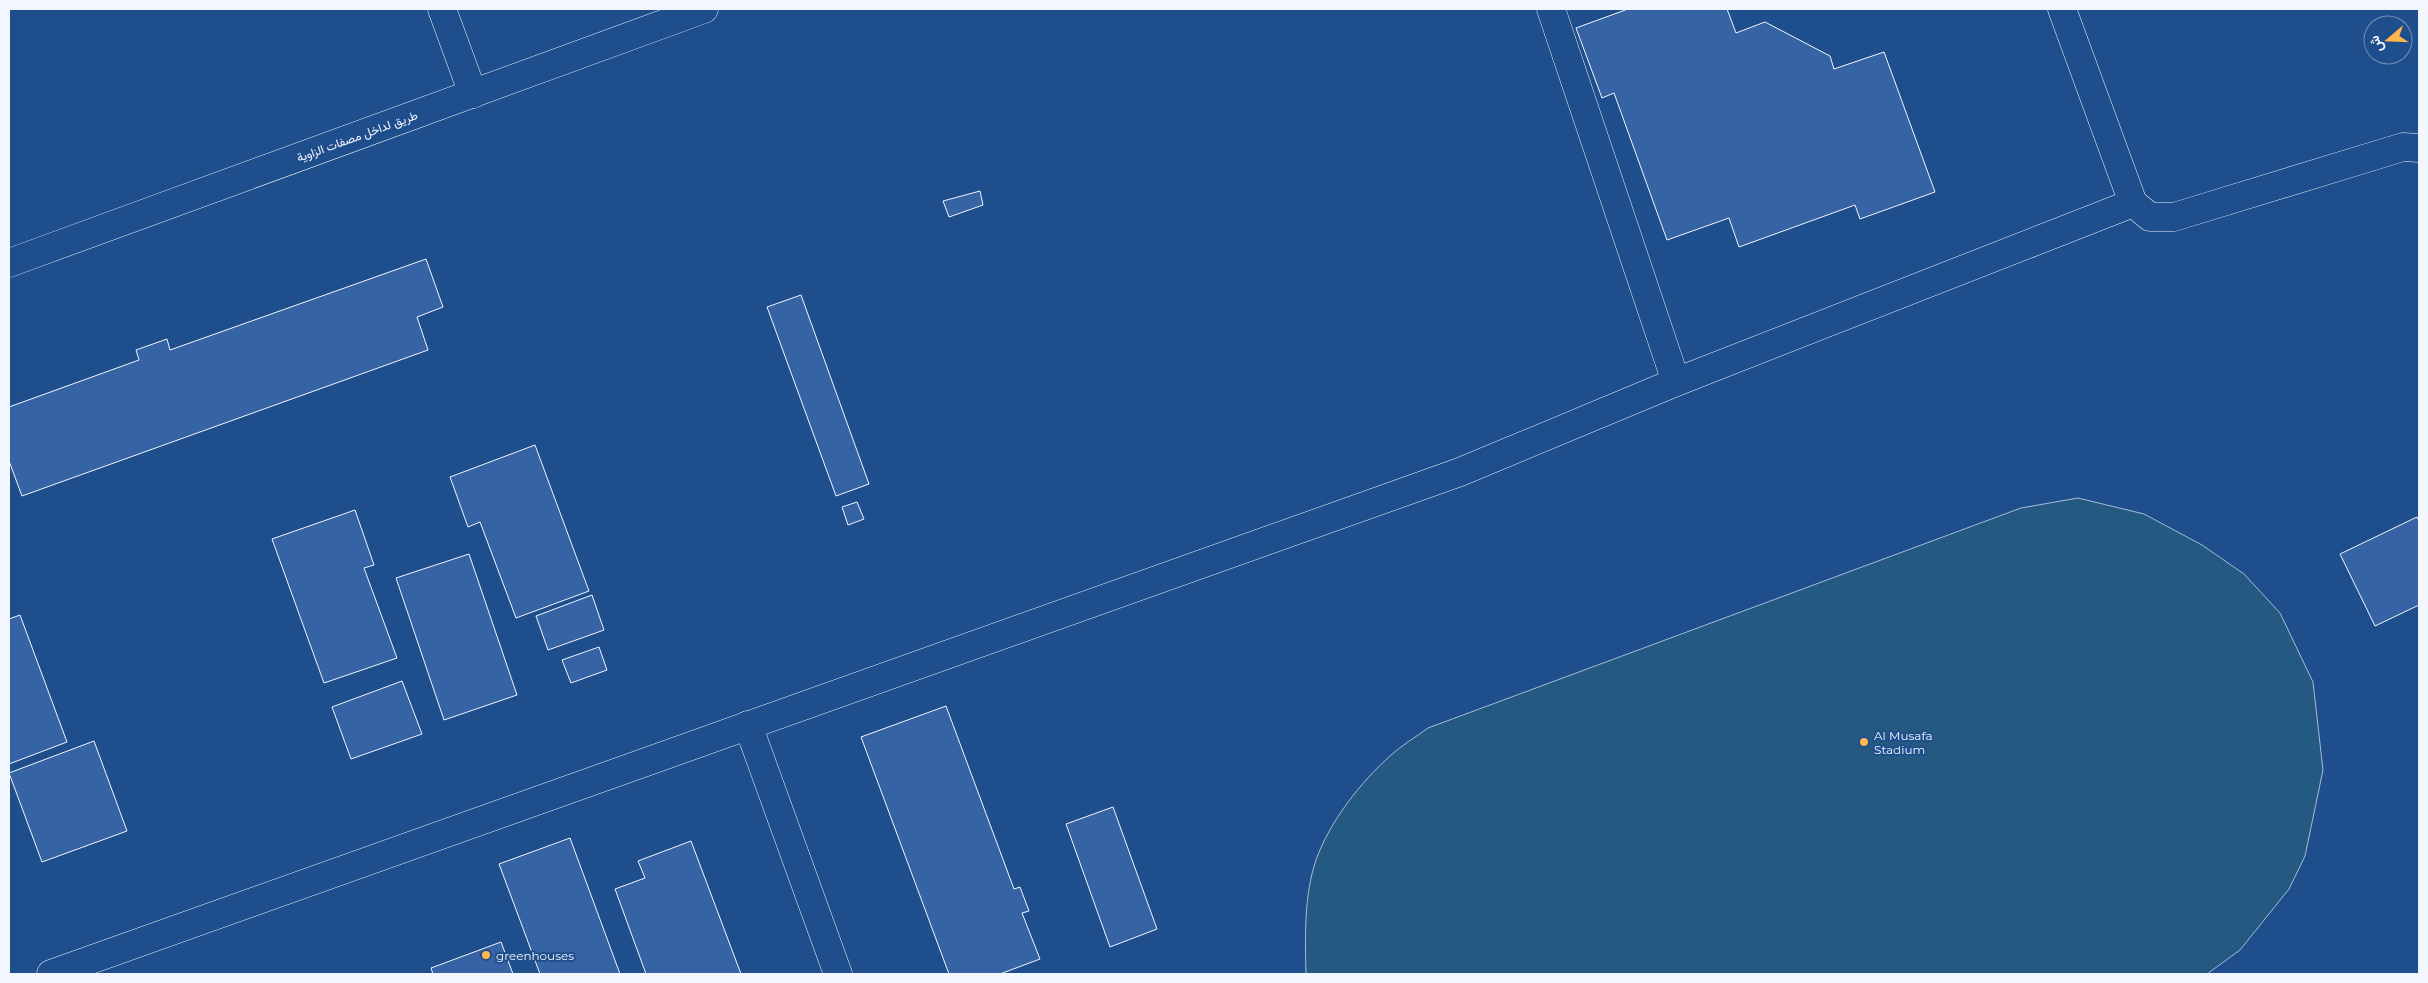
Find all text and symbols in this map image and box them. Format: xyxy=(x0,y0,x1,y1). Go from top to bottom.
north arrow xyxy=(2363,15,2413,65)
text: ش xyxy=(2364,33,2387,55)
street label: طريق لداخل مصفات الزاوية xyxy=(294,107,420,166)
place label: Al Musafa Stadium xyxy=(1874,728,1932,757)
marker: Al Musafa Stadium xyxy=(1858,736,1870,748)
place label: greenhouses xyxy=(496,948,574,963)
marker: greenhouses xyxy=(480,949,492,961)

